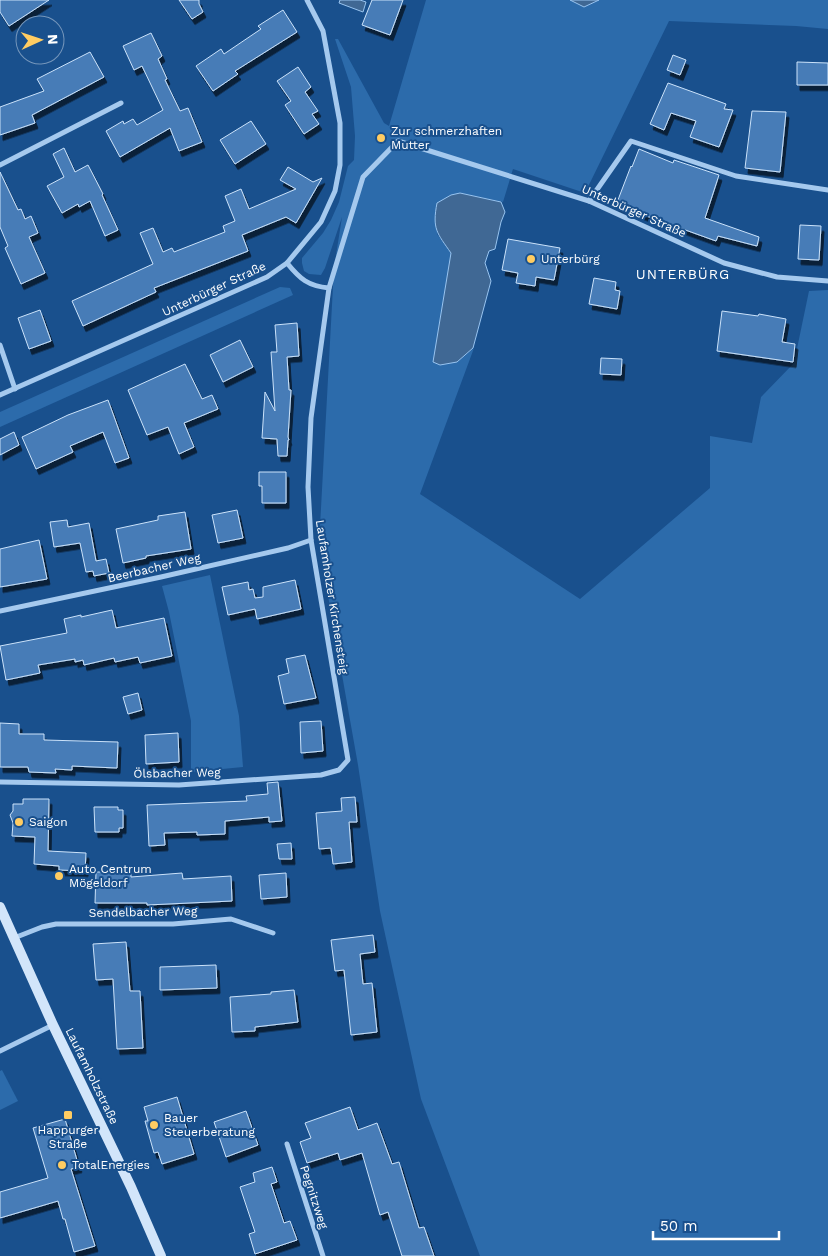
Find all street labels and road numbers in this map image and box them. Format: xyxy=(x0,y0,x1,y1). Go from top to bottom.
street label: Unterbürger Straße xyxy=(580,182,688,240)
street label: Unterbürger Straße xyxy=(160,259,268,319)
street label: Laufamholzer Kirchensteig xyxy=(313,519,351,676)
street label: Beerbacher Weg xyxy=(106,550,202,585)
street label: Ölsbacher Weg xyxy=(133,765,221,781)
street label: Sendelbacher Weg xyxy=(89,904,198,920)
street label: Laufamholzstraße xyxy=(63,1025,122,1127)
street label: Pegnitzweg xyxy=(297,1164,331,1231)

